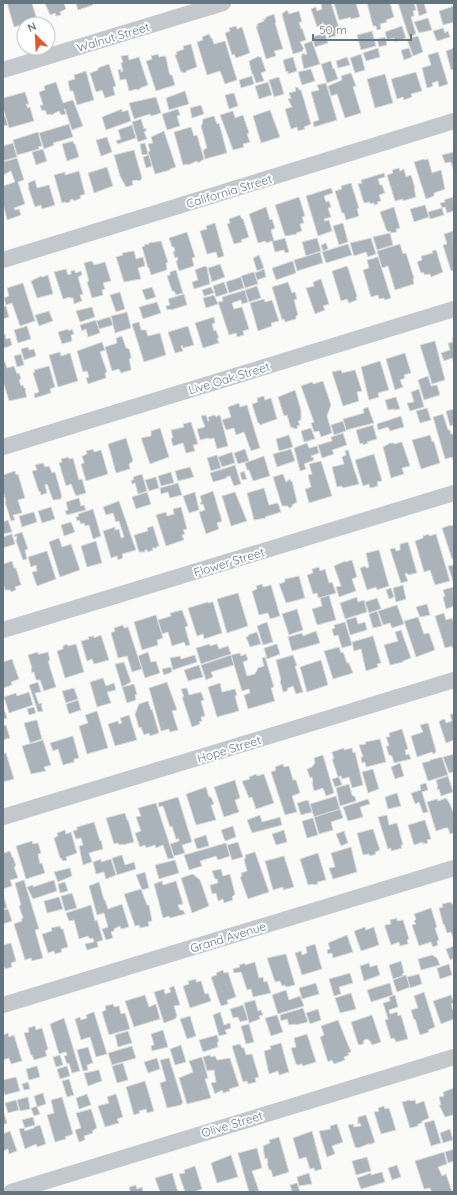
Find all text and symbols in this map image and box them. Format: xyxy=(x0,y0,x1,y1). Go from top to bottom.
north arrow xyxy=(16,16,56,56)
scale bar xyxy=(313,16,411,42)
text: N xyxy=(25,19,38,35)
street label: Walnut Street xyxy=(75,19,151,55)
text: 50 m xyxy=(319,22,347,37)
street label: California Street xyxy=(184,171,274,211)
street label: Live Oak Street xyxy=(187,359,271,397)
street label: Flower Street xyxy=(192,544,266,580)
street label: Hope Street xyxy=(195,732,263,766)
street label: Grand Avenue xyxy=(188,918,268,956)
street label: Olive Street xyxy=(199,1108,265,1140)

